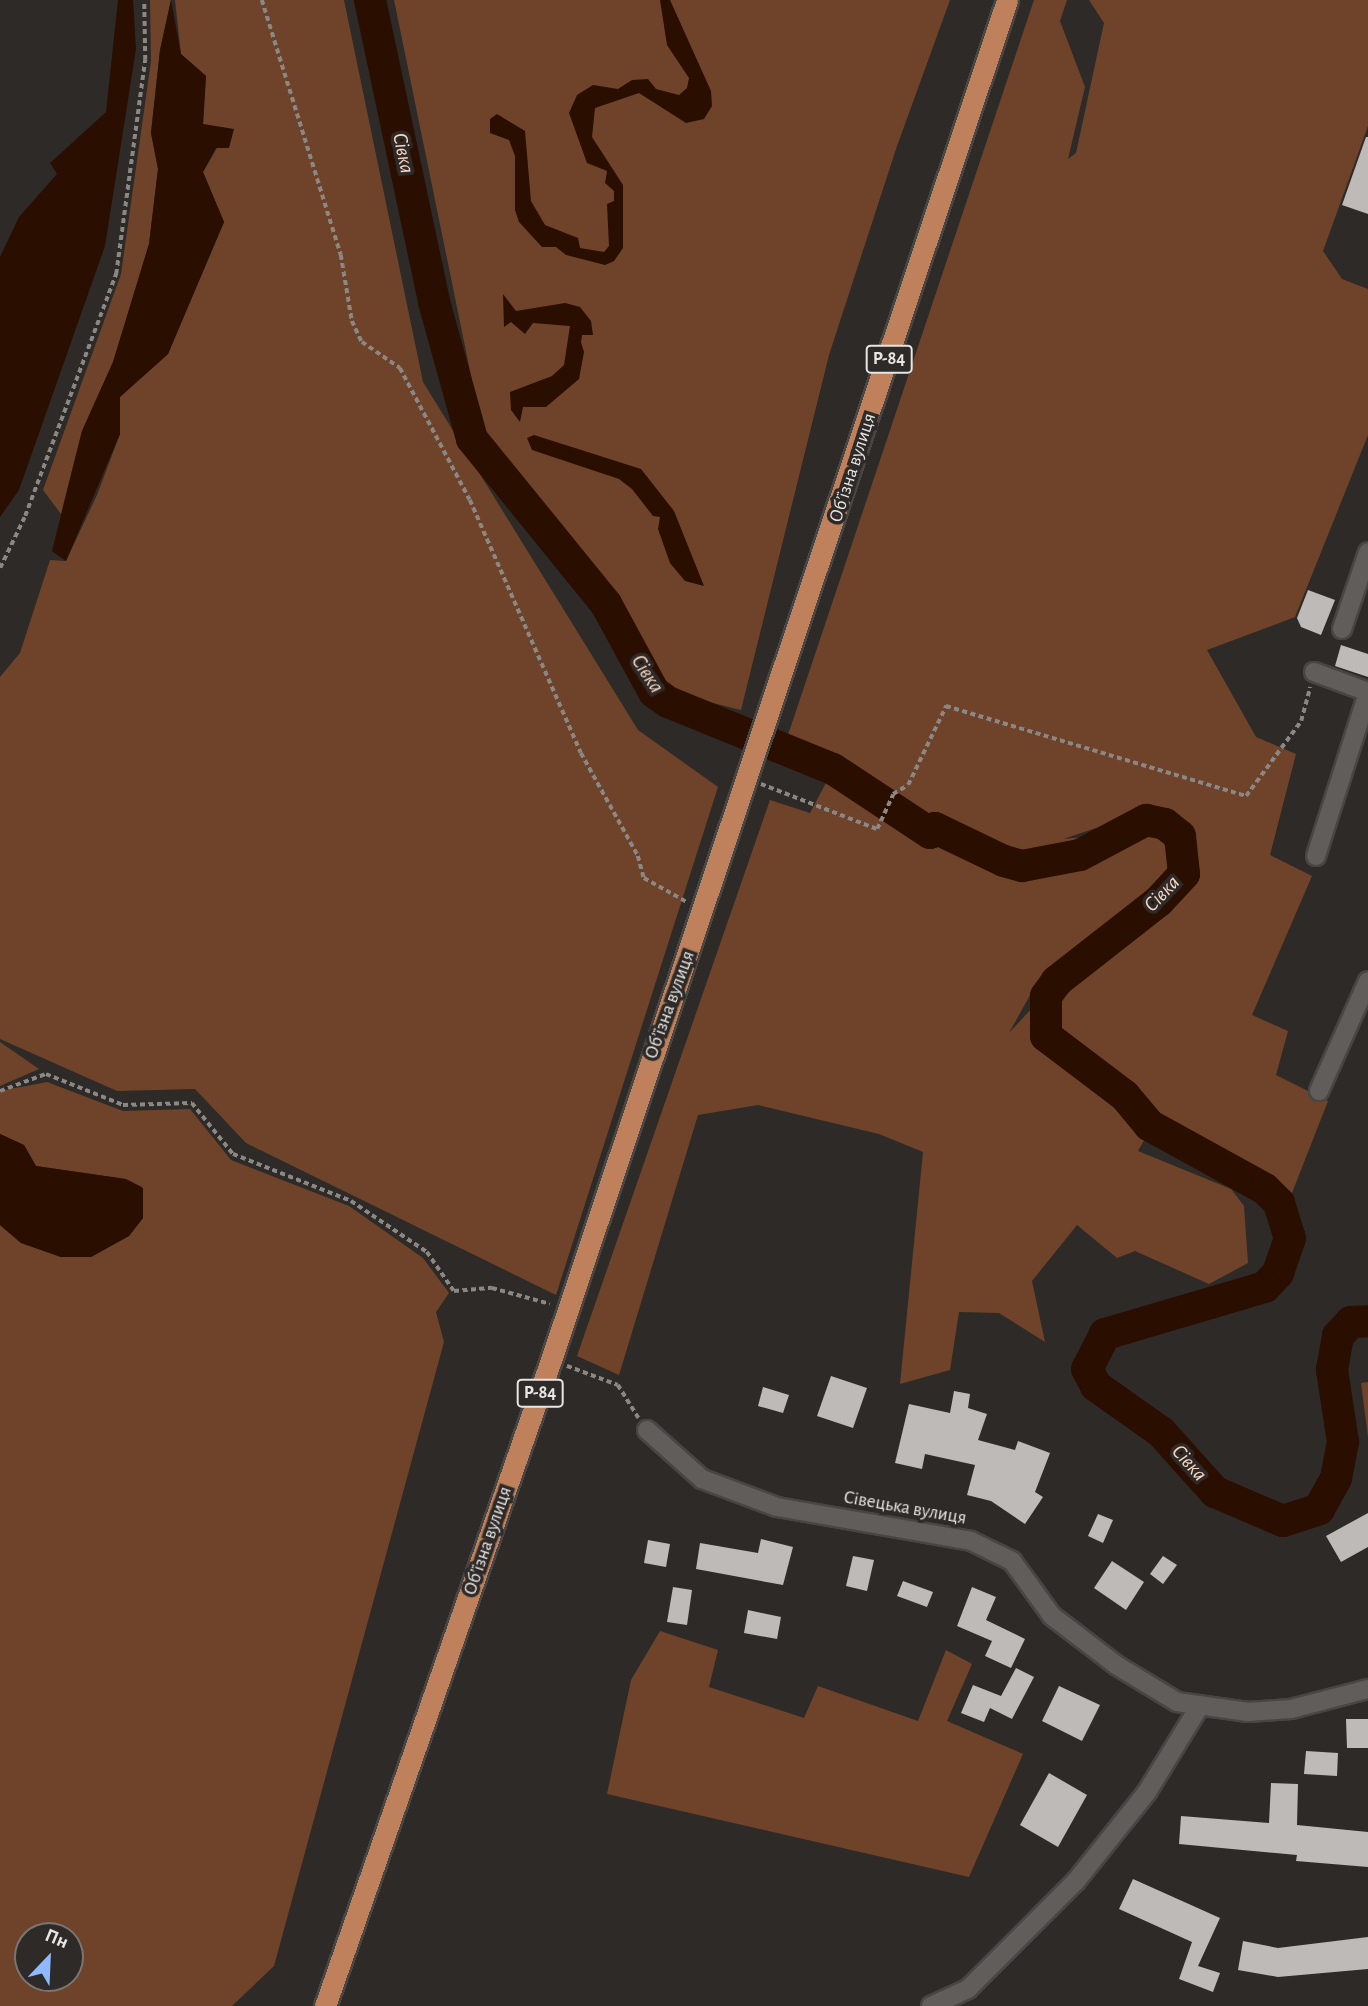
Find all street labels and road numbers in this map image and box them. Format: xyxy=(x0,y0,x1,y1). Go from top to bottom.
road number: Р-84 xyxy=(864,344,914,374)
street label: Обʼїзна вулиця xyxy=(825,411,881,525)
street label: Обʼїзна вулиця xyxy=(640,948,700,1062)
road number: Р-84 xyxy=(516,1378,564,1408)
street label: Обʼїзна вулиця xyxy=(459,1484,517,1598)
street label: Сівецька вулиця xyxy=(842,1486,968,1530)

